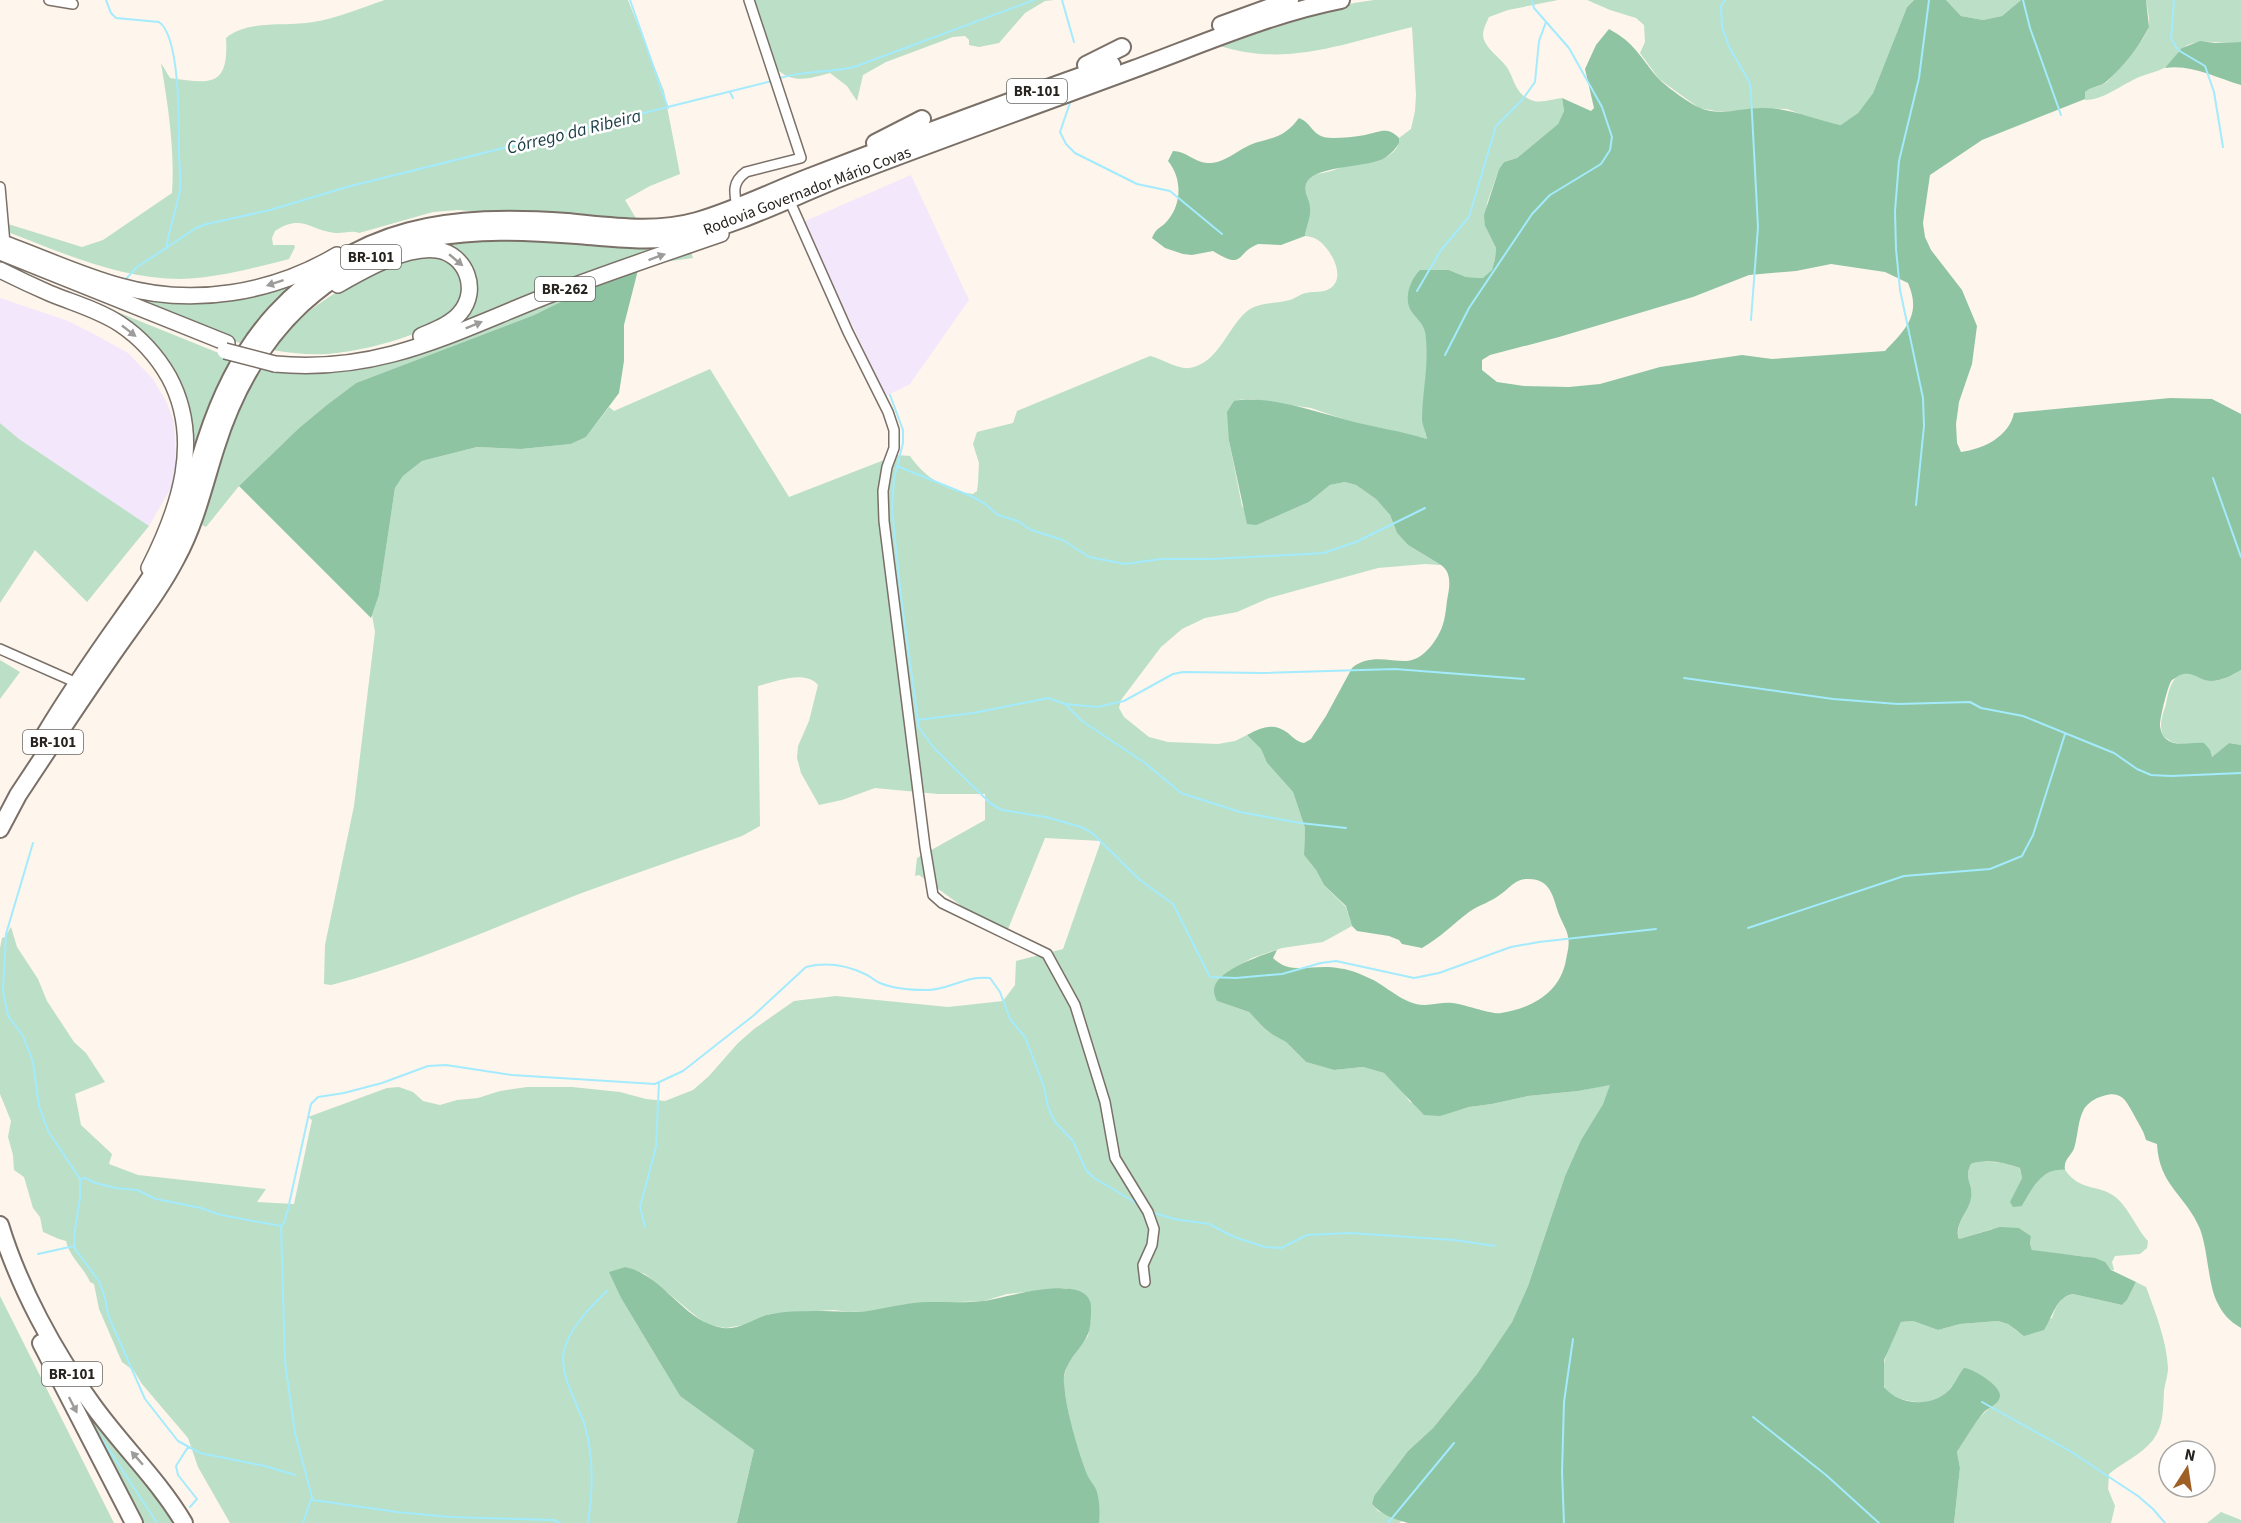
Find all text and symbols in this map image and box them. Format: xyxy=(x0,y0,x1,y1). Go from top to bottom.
road number: BR-101 xyxy=(1007,79,1067,103)
water label: Córrego da Ribeira xyxy=(504,103,644,161)
street label: Rodovia Governador Mário Covas xyxy=(700,141,914,241)
road number: BR-101 xyxy=(341,245,401,269)
one-way arrow xyxy=(648,251,666,261)
one-way arrow xyxy=(448,253,463,266)
road number: BR-262 xyxy=(535,277,595,301)
one-way arrow xyxy=(266,278,284,288)
one-way arrow xyxy=(466,320,484,330)
one-way arrow xyxy=(121,324,136,336)
road number: BR-101 xyxy=(23,730,83,754)
road number: BR-101 xyxy=(42,1362,102,1386)
one-way arrow xyxy=(68,1397,78,1414)
north arrow xyxy=(2157,1439,2217,1499)
text: N xyxy=(2182,1443,2197,1467)
one-way arrow xyxy=(131,1450,144,1466)

